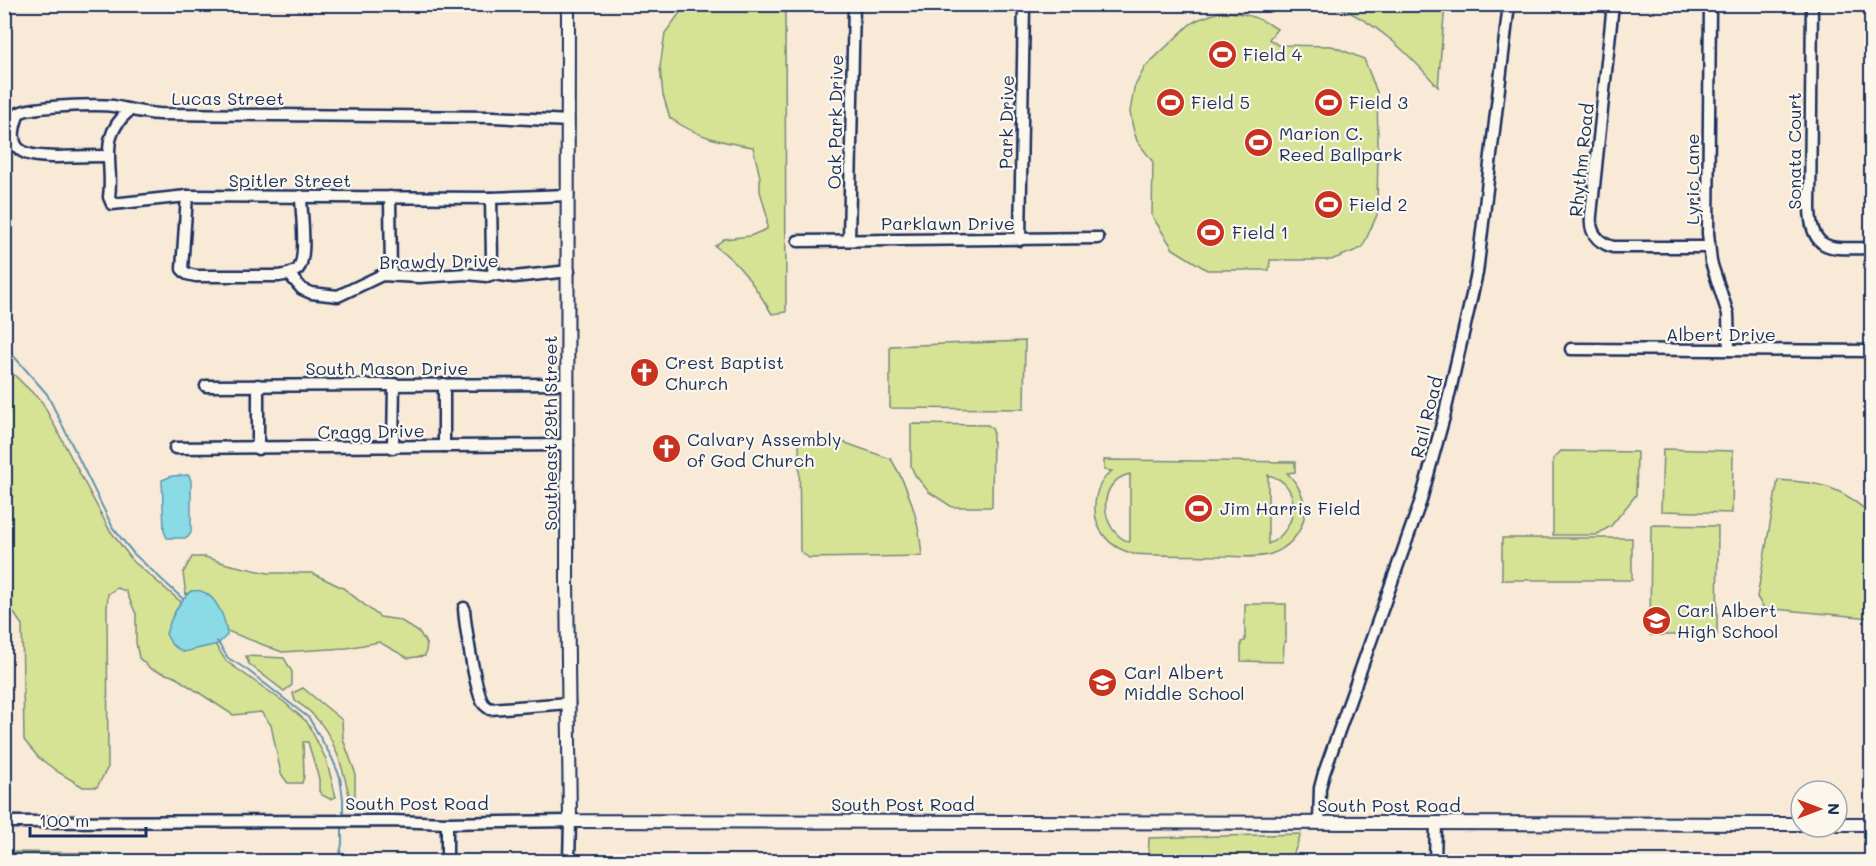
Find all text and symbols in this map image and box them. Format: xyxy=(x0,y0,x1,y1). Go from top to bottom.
sports icon: Field 4 xyxy=(1206,38,1238,70)
place label: Field 4 xyxy=(1243,42,1302,66)
street label: Oak Park Drive xyxy=(822,54,848,190)
street label: Park Drive xyxy=(993,75,1019,169)
street label: Lucas Street xyxy=(172,86,284,110)
sports icon: Field 5 xyxy=(1154,86,1186,118)
sports icon: Field 3 xyxy=(1312,86,1344,118)
place label: Field 5 xyxy=(1191,90,1250,114)
place label: Field 3 xyxy=(1349,90,1408,114)
street label: Sonata Court xyxy=(1782,92,1806,210)
street label: Rhythm Road xyxy=(1563,102,1599,218)
place label: Marion C. Reed Ballpark xyxy=(1279,121,1402,166)
sports icon: Marion C. Reed Ballpark xyxy=(1242,127,1274,159)
street label: Lyric Lane xyxy=(1680,133,1704,225)
street label: Spitler Street xyxy=(229,168,351,192)
sports icon: Field 2 xyxy=(1312,188,1344,220)
place label: Field 2 xyxy=(1349,192,1407,216)
street label: Parklawn Drive xyxy=(881,211,1015,235)
sports icon: Field 1 xyxy=(1195,216,1227,248)
place label: Field 1 xyxy=(1232,220,1288,244)
street label: Brawdy Drive xyxy=(379,248,499,274)
street label: Albert Drive xyxy=(1666,322,1776,346)
street label: Southeast 29th Street xyxy=(538,335,562,531)
place label: Crest Baptist Church xyxy=(665,350,784,395)
street label: South Mason Drive xyxy=(306,356,468,380)
church icon: Crest Baptist Church xyxy=(628,356,660,388)
street label: Rail Road xyxy=(1404,374,1448,460)
street label: Cragg Drive xyxy=(317,418,425,444)
place label: Calvary Assembly of God Church xyxy=(687,427,841,472)
church icon: Calvary Assembly of God Church xyxy=(650,433,682,465)
sports icon: Jim Harris Field xyxy=(1183,492,1215,524)
place label: Jim Harris Field xyxy=(1220,496,1360,520)
place label: Carl Albert High School xyxy=(1677,598,1778,643)
school or university icon: Carl Albert High School xyxy=(1640,604,1672,636)
place label: Carl Albert Middle School xyxy=(1124,660,1245,705)
school or university icon: Carl Albert Middle School xyxy=(1087,666,1119,698)
north arrow xyxy=(1789,779,1849,839)
street label: South Post Road xyxy=(345,791,489,815)
street label: South Post Road xyxy=(831,792,975,816)
street label: South Post Road xyxy=(1317,793,1461,817)
scale bar xyxy=(30,800,146,838)
text: N xyxy=(1824,803,1845,815)
text: 100 m xyxy=(39,808,89,832)

